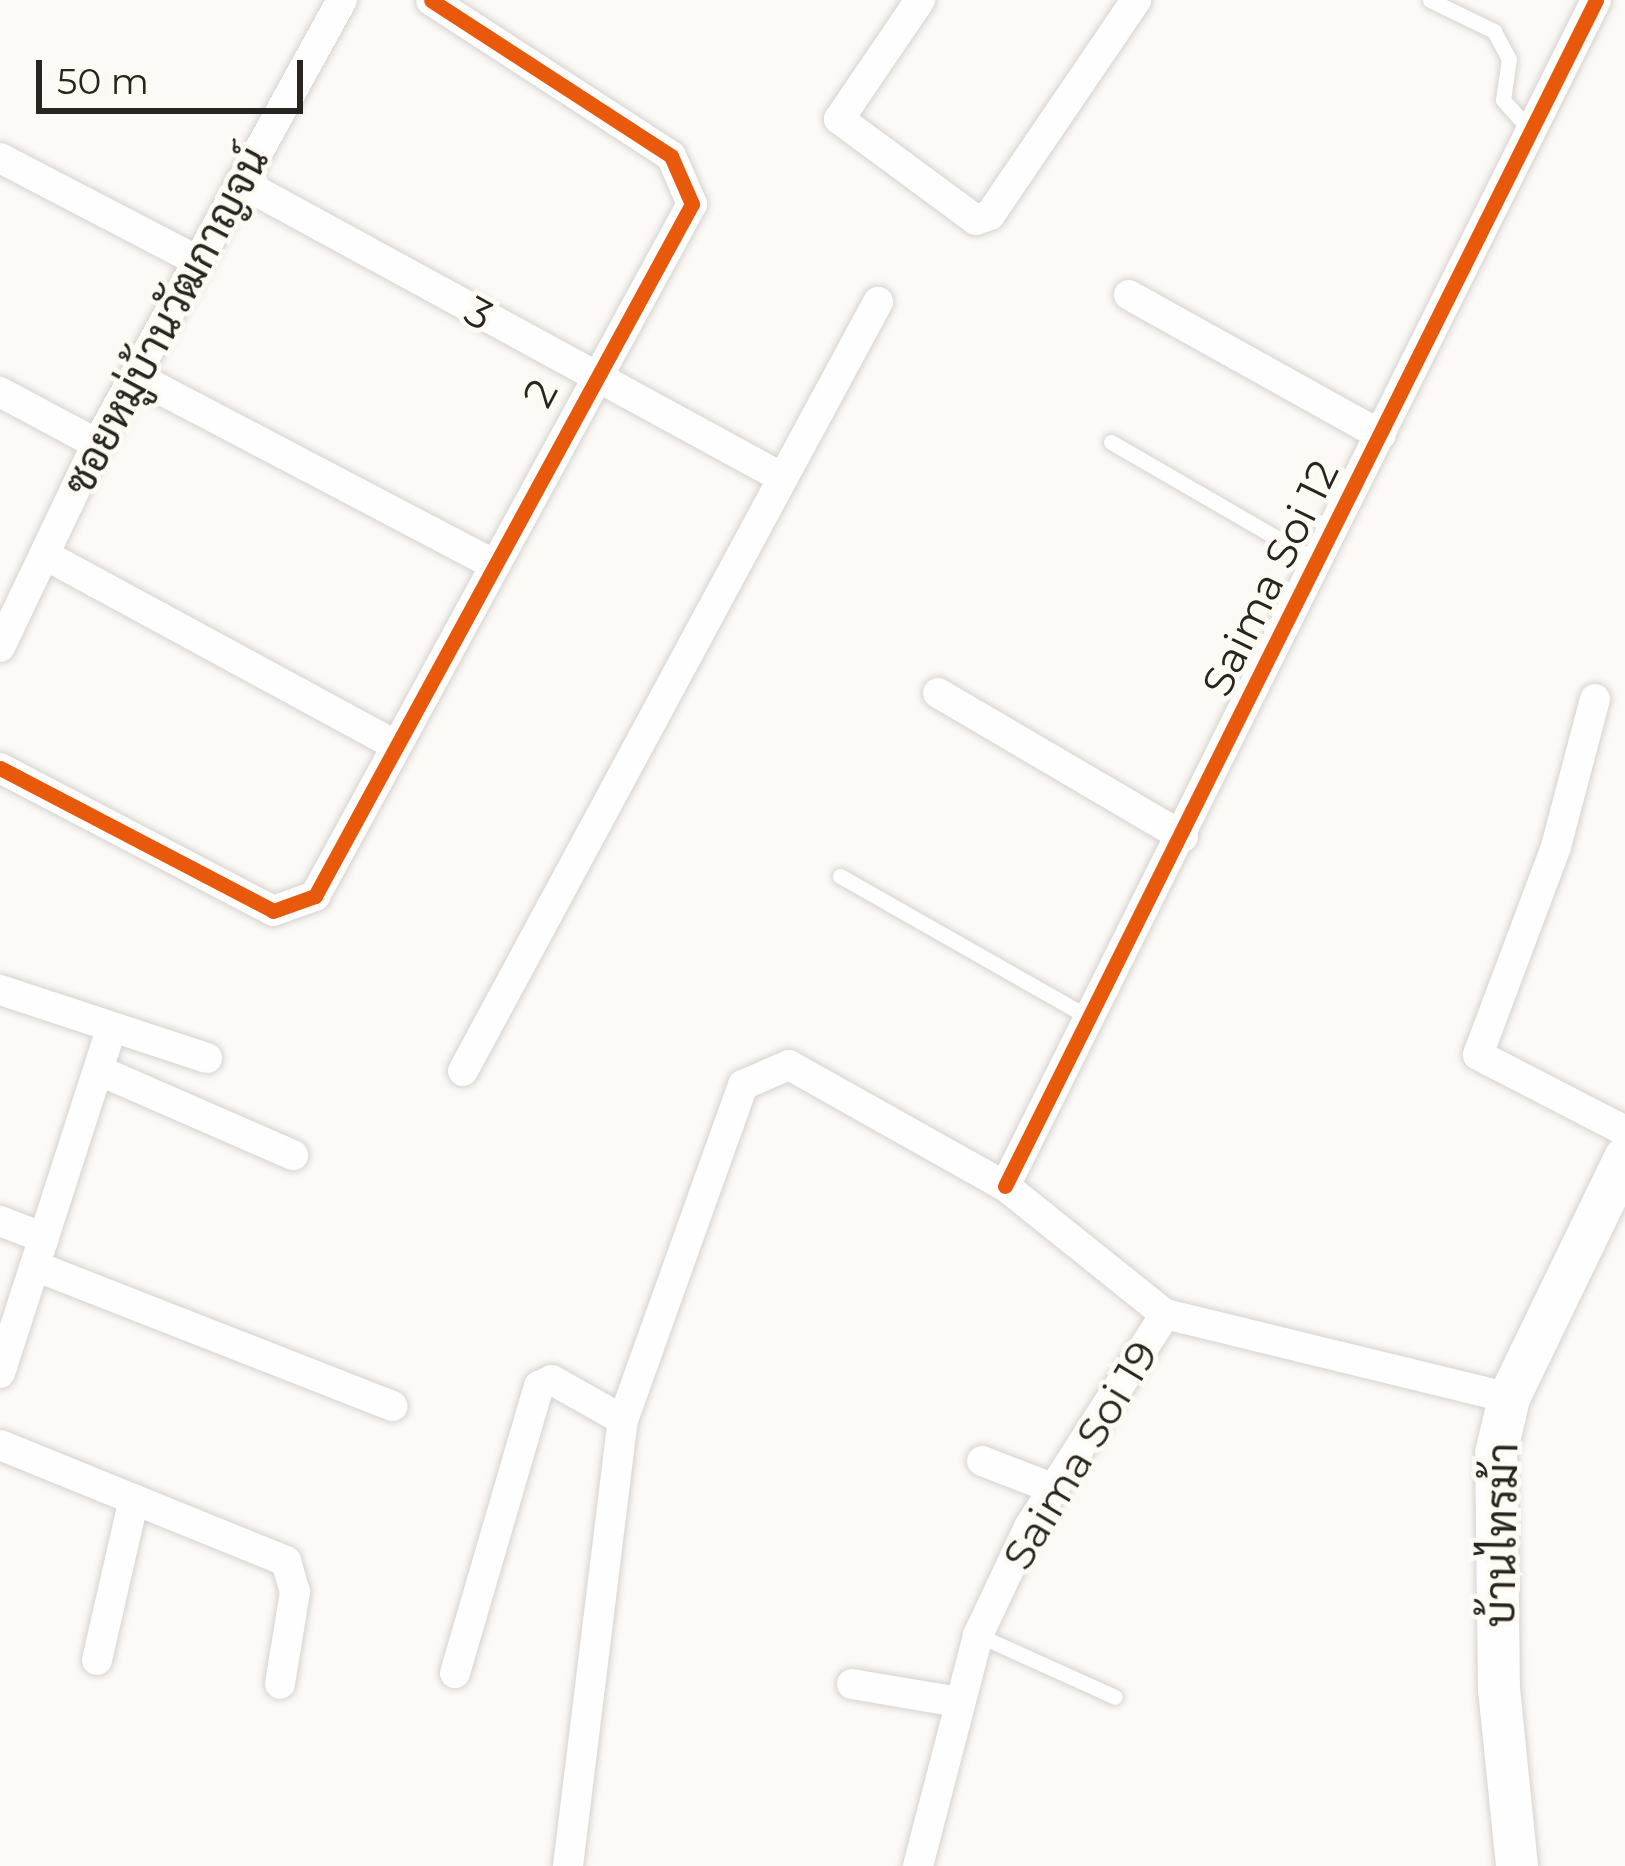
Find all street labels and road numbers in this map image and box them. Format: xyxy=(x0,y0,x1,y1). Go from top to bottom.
street label: ซอยหมู่บ้านวัฒกาญจน์ xyxy=(53,138,279,504)
street label: 3 xyxy=(456,285,502,341)
street label: 2 xyxy=(512,371,568,415)
street label: Saima Soi 12 xyxy=(1191,452,1349,704)
street label: Saima Soi 19 xyxy=(992,1332,1168,1578)
street label: บ้านไทรม้า xyxy=(1474,1442,1528,1628)

